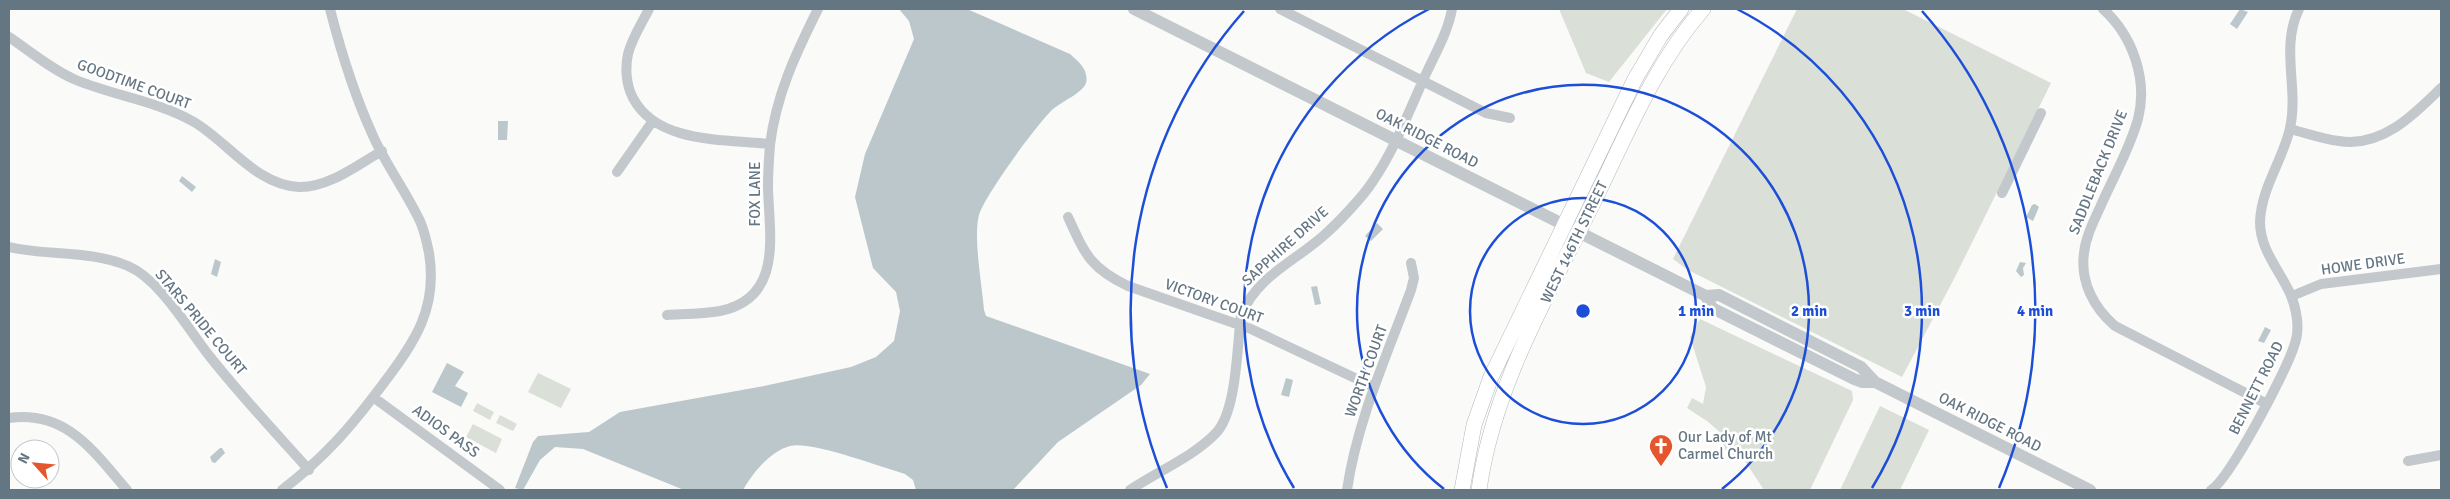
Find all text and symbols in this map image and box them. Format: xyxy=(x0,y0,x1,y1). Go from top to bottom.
street label: GOODTIME COURT xyxy=(75,55,194,113)
street label: OAK RIDGE ROAD xyxy=(1373,104,1481,172)
street label: SADDLEBACK DRIVE xyxy=(2065,107,2131,237)
street label: FOX LANE xyxy=(746,162,764,226)
street label: WEST 146TH STREET xyxy=(1537,177,1612,306)
street label: SAPPHIRE DRIVE xyxy=(1238,202,1332,290)
street label: HOWE DRIVE xyxy=(2320,249,2406,279)
street label: STARS PRIDE COURT xyxy=(151,265,251,379)
street label: VICTORY COURT xyxy=(1162,275,1266,327)
centre of rings xyxy=(1574,302,1592,320)
text: 1 min xyxy=(1678,302,1714,320)
text: 2 min xyxy=(1791,302,1827,320)
text: 3 min xyxy=(1904,302,1940,320)
text: 4 min xyxy=(2017,302,2053,320)
street label: WORTH COURT xyxy=(1341,322,1391,420)
street label: BENNETT ROAD xyxy=(2225,338,2287,438)
street label: OAK RIDGE ROAD xyxy=(1936,388,2044,456)
street label: ADIOS PASS xyxy=(409,401,483,461)
place label: Our Lady of Mt Carmel Church xyxy=(1678,428,1773,463)
church icon: Our Lady of Mt Carmel Church xyxy=(1648,433,1674,467)
north arrow xyxy=(10,439,60,489)
text: N xyxy=(14,450,34,467)

